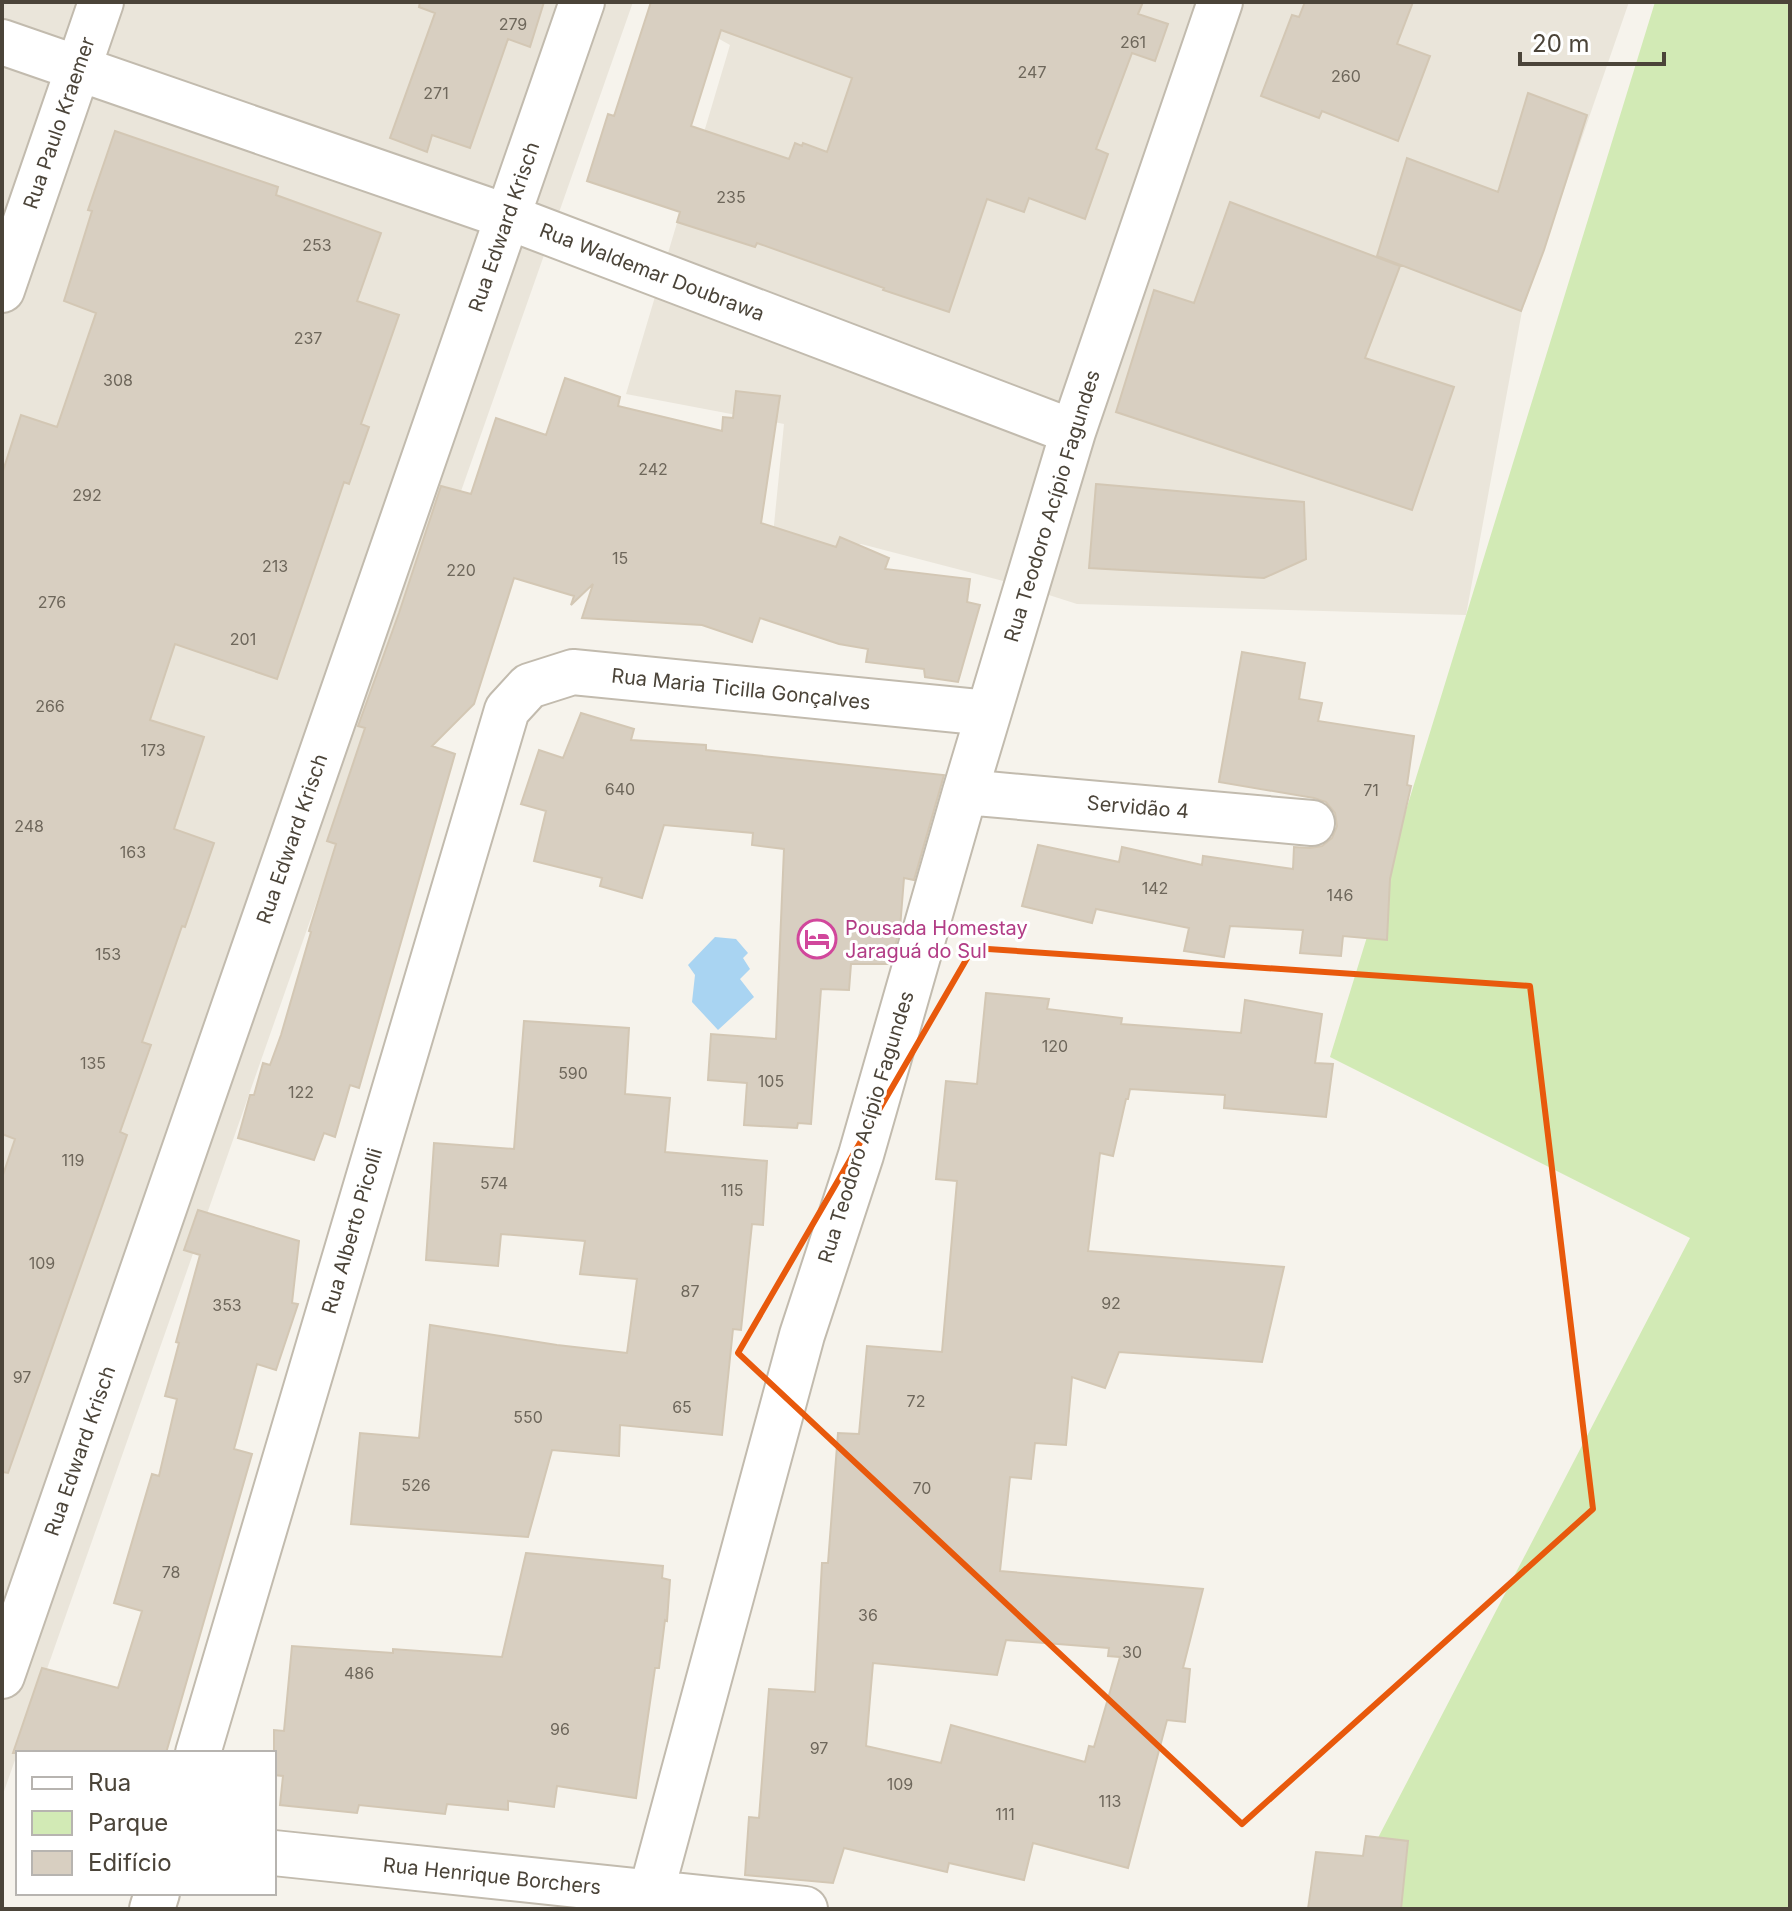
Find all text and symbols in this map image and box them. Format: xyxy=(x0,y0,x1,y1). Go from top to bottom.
house number: 279 xyxy=(499,14,527,34)
scale bar xyxy=(1520,16,1664,66)
text: 20 m xyxy=(1532,29,1590,58)
house number: 261 xyxy=(1120,32,1146,52)
street label: Rua Paulo Kraemer xyxy=(18,33,100,212)
house number: 247 xyxy=(1018,62,1046,82)
house number: 260 xyxy=(1331,66,1361,86)
house number: 271 xyxy=(423,83,449,103)
street label: Rua Edward Krisch xyxy=(464,139,544,315)
house number: 235 xyxy=(716,187,746,207)
street label: Rua Waldemar Doubrawa xyxy=(536,218,768,326)
house number: 253 xyxy=(302,235,332,255)
house number: 237 xyxy=(294,328,322,348)
street label: Rua Teodoro Acípio Fagundes xyxy=(999,367,1105,645)
house number: 308 xyxy=(103,370,133,390)
house number: 242 xyxy=(638,459,668,479)
house number: 292 xyxy=(72,485,102,505)
house number: 15 xyxy=(612,548,628,568)
house number: 213 xyxy=(262,556,288,576)
house number: 220 xyxy=(446,560,476,580)
house number: 276 xyxy=(38,592,66,612)
house number: 201 xyxy=(230,629,256,649)
street label: Rua Maria Ticilla Gonçalves xyxy=(610,663,872,715)
house number: 266 xyxy=(35,696,65,716)
house number: 173 xyxy=(140,740,166,760)
street label: Rua Edward Krisch xyxy=(252,751,332,927)
house number: 640 xyxy=(605,779,635,799)
house number: 71 xyxy=(1363,780,1379,800)
street label: Servidão 4 xyxy=(1086,791,1190,823)
house number: 248 xyxy=(14,816,44,836)
house number: 163 xyxy=(120,842,146,862)
house number: 142 xyxy=(1142,878,1168,898)
house number: 146 xyxy=(1327,885,1353,905)
place label: Pousada Homestay Jaraguá do Sul xyxy=(845,916,1028,963)
hotel icon: Pousada Homestay Jaraguá do Sul xyxy=(796,918,838,960)
house number: 153 xyxy=(95,944,121,964)
street label: Rua Teodoro Acípio Fagundes xyxy=(813,988,919,1266)
house number: 120 xyxy=(1042,1036,1068,1056)
house number: 135 xyxy=(80,1053,106,1073)
house number: 590 xyxy=(558,1063,588,1083)
house number: 105 xyxy=(758,1071,784,1091)
house number: 122 xyxy=(288,1082,314,1102)
street label: Rua Alberto Picolli xyxy=(317,1145,387,1317)
house number: 119 xyxy=(62,1150,84,1170)
house number: 574 xyxy=(480,1173,508,1193)
house number: 115 xyxy=(721,1180,743,1200)
house number: 109 xyxy=(29,1253,55,1273)
house number: 87 xyxy=(681,1281,699,1301)
house number: 92 xyxy=(1101,1293,1121,1313)
house number: 353 xyxy=(212,1295,242,1315)
street label: Rua Edward Krisch xyxy=(40,1363,120,1539)
house number: 97 xyxy=(13,1367,31,1387)
house number: 72 xyxy=(907,1391,925,1411)
house number: 65 xyxy=(672,1397,692,1417)
house number: 550 xyxy=(513,1407,543,1427)
house number: 526 xyxy=(401,1475,431,1495)
house number: 70 xyxy=(913,1478,931,1498)
house number: 78 xyxy=(162,1562,180,1582)
house number: 36 xyxy=(858,1605,878,1625)
house number: 30 xyxy=(1122,1642,1142,1662)
house number: 486 xyxy=(344,1663,374,1683)
house number: 96 xyxy=(550,1719,570,1739)
house number: 97 xyxy=(810,1738,828,1758)
legend xyxy=(16,1751,276,1895)
text: Rua xyxy=(88,1768,131,1797)
house number: 109 xyxy=(887,1774,913,1794)
house number: 113 xyxy=(1099,1791,1121,1811)
house number: 111 xyxy=(995,1804,1015,1824)
text: Parque xyxy=(88,1808,168,1837)
text: Edifício xyxy=(88,1848,172,1877)
street label: Rua Henrique Borchers xyxy=(382,1853,602,1899)

